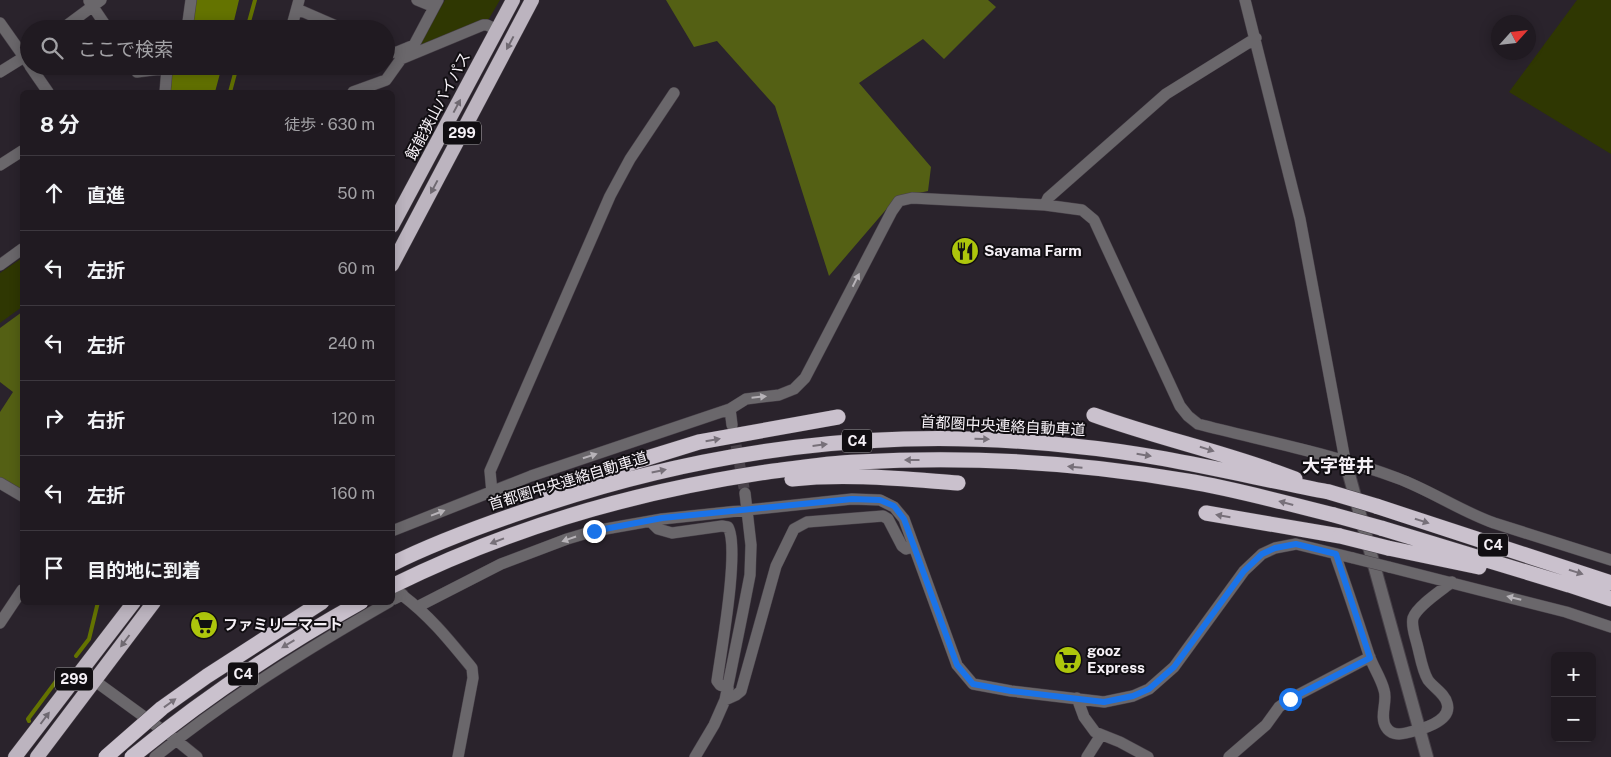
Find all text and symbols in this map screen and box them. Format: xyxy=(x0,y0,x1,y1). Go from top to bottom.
north arrow xyxy=(1491,15,1536,60)
search box xyxy=(20,20,395,75)
icon: search xyxy=(38,34,66,62)
one-way arrow xyxy=(506,36,514,50)
text: ここで検索 xyxy=(78,38,173,60)
street label: 飯能狭山バイパス xyxy=(402,49,473,163)
one-way arrow xyxy=(452,99,461,113)
text: 8 分 xyxy=(40,112,80,137)
text: 徒歩 · 630 m xyxy=(284,115,375,134)
road number: 299 xyxy=(443,122,481,144)
icon: ahead xyxy=(40,179,68,207)
one-way arrow xyxy=(430,180,438,194)
text: 直進 xyxy=(87,184,125,206)
text: 50 m xyxy=(337,184,375,203)
restaurant icon: Sayama Farm xyxy=(950,236,980,266)
place label: Sayama Farm xyxy=(984,242,1082,259)
icon: left xyxy=(40,254,68,282)
text: 左折 xyxy=(87,259,125,281)
text: 60 m xyxy=(338,259,375,278)
one-way arrow xyxy=(852,272,860,287)
icon: left xyxy=(40,329,68,357)
text: 左折 xyxy=(87,334,125,356)
text: 240 m xyxy=(328,334,375,353)
one-way arrow xyxy=(752,393,768,401)
icon: right xyxy=(40,404,68,432)
text: 右折 xyxy=(87,409,125,431)
text: 120 m xyxy=(331,409,375,428)
street label: 首都圏中央連絡自動車道 xyxy=(920,413,1086,438)
road number: C4 xyxy=(842,430,872,452)
one-way arrow xyxy=(706,435,722,443)
one-way arrow xyxy=(974,436,990,444)
one-way arrow xyxy=(812,441,828,449)
one-way arrow xyxy=(1200,446,1215,454)
street label: 首都圏中央連絡自動車道 xyxy=(486,448,649,513)
one-way arrow xyxy=(1136,451,1152,459)
one-way arrow xyxy=(583,452,598,460)
district label: 大字笹井 xyxy=(1302,455,1374,476)
one-way arrow xyxy=(904,456,920,464)
one-way arrow xyxy=(1066,463,1082,471)
one-way arrow xyxy=(652,467,667,475)
icon: left xyxy=(40,479,68,507)
text: 左折 xyxy=(87,484,125,506)
text: 160 m xyxy=(331,484,375,503)
one-way arrow xyxy=(1279,499,1294,507)
one-way arrow xyxy=(431,509,446,517)
one-way arrow xyxy=(1215,512,1231,520)
one-way arrow xyxy=(1415,518,1430,526)
route end xyxy=(583,520,606,543)
road number: C4 xyxy=(1478,534,1508,556)
one-way arrow xyxy=(561,535,576,543)
one-way arrow xyxy=(490,538,505,545)
icon: arrive xyxy=(40,554,68,582)
text: 目的地に到着 xyxy=(87,559,201,581)
one-way arrow xyxy=(1569,569,1584,577)
one-way arrow xyxy=(1507,594,1522,602)
supermarket icon: ファミリーマート xyxy=(189,610,219,640)
place label: ファミリーマート xyxy=(223,616,343,633)
one-way arrow xyxy=(120,634,130,648)
one-way arrow xyxy=(282,640,295,649)
place label: gooz Express xyxy=(1087,642,1145,676)
supermarket icon: gooz Express xyxy=(1053,645,1083,675)
map controls xyxy=(1551,652,1596,742)
button: + xyxy=(1551,652,1596,697)
road number: C4 xyxy=(228,662,258,686)
road number: 299 xyxy=(55,668,93,691)
route start xyxy=(1279,688,1302,711)
button: − xyxy=(1551,697,1596,742)
one-way arrow xyxy=(163,698,177,708)
one-way arrow xyxy=(40,711,50,725)

